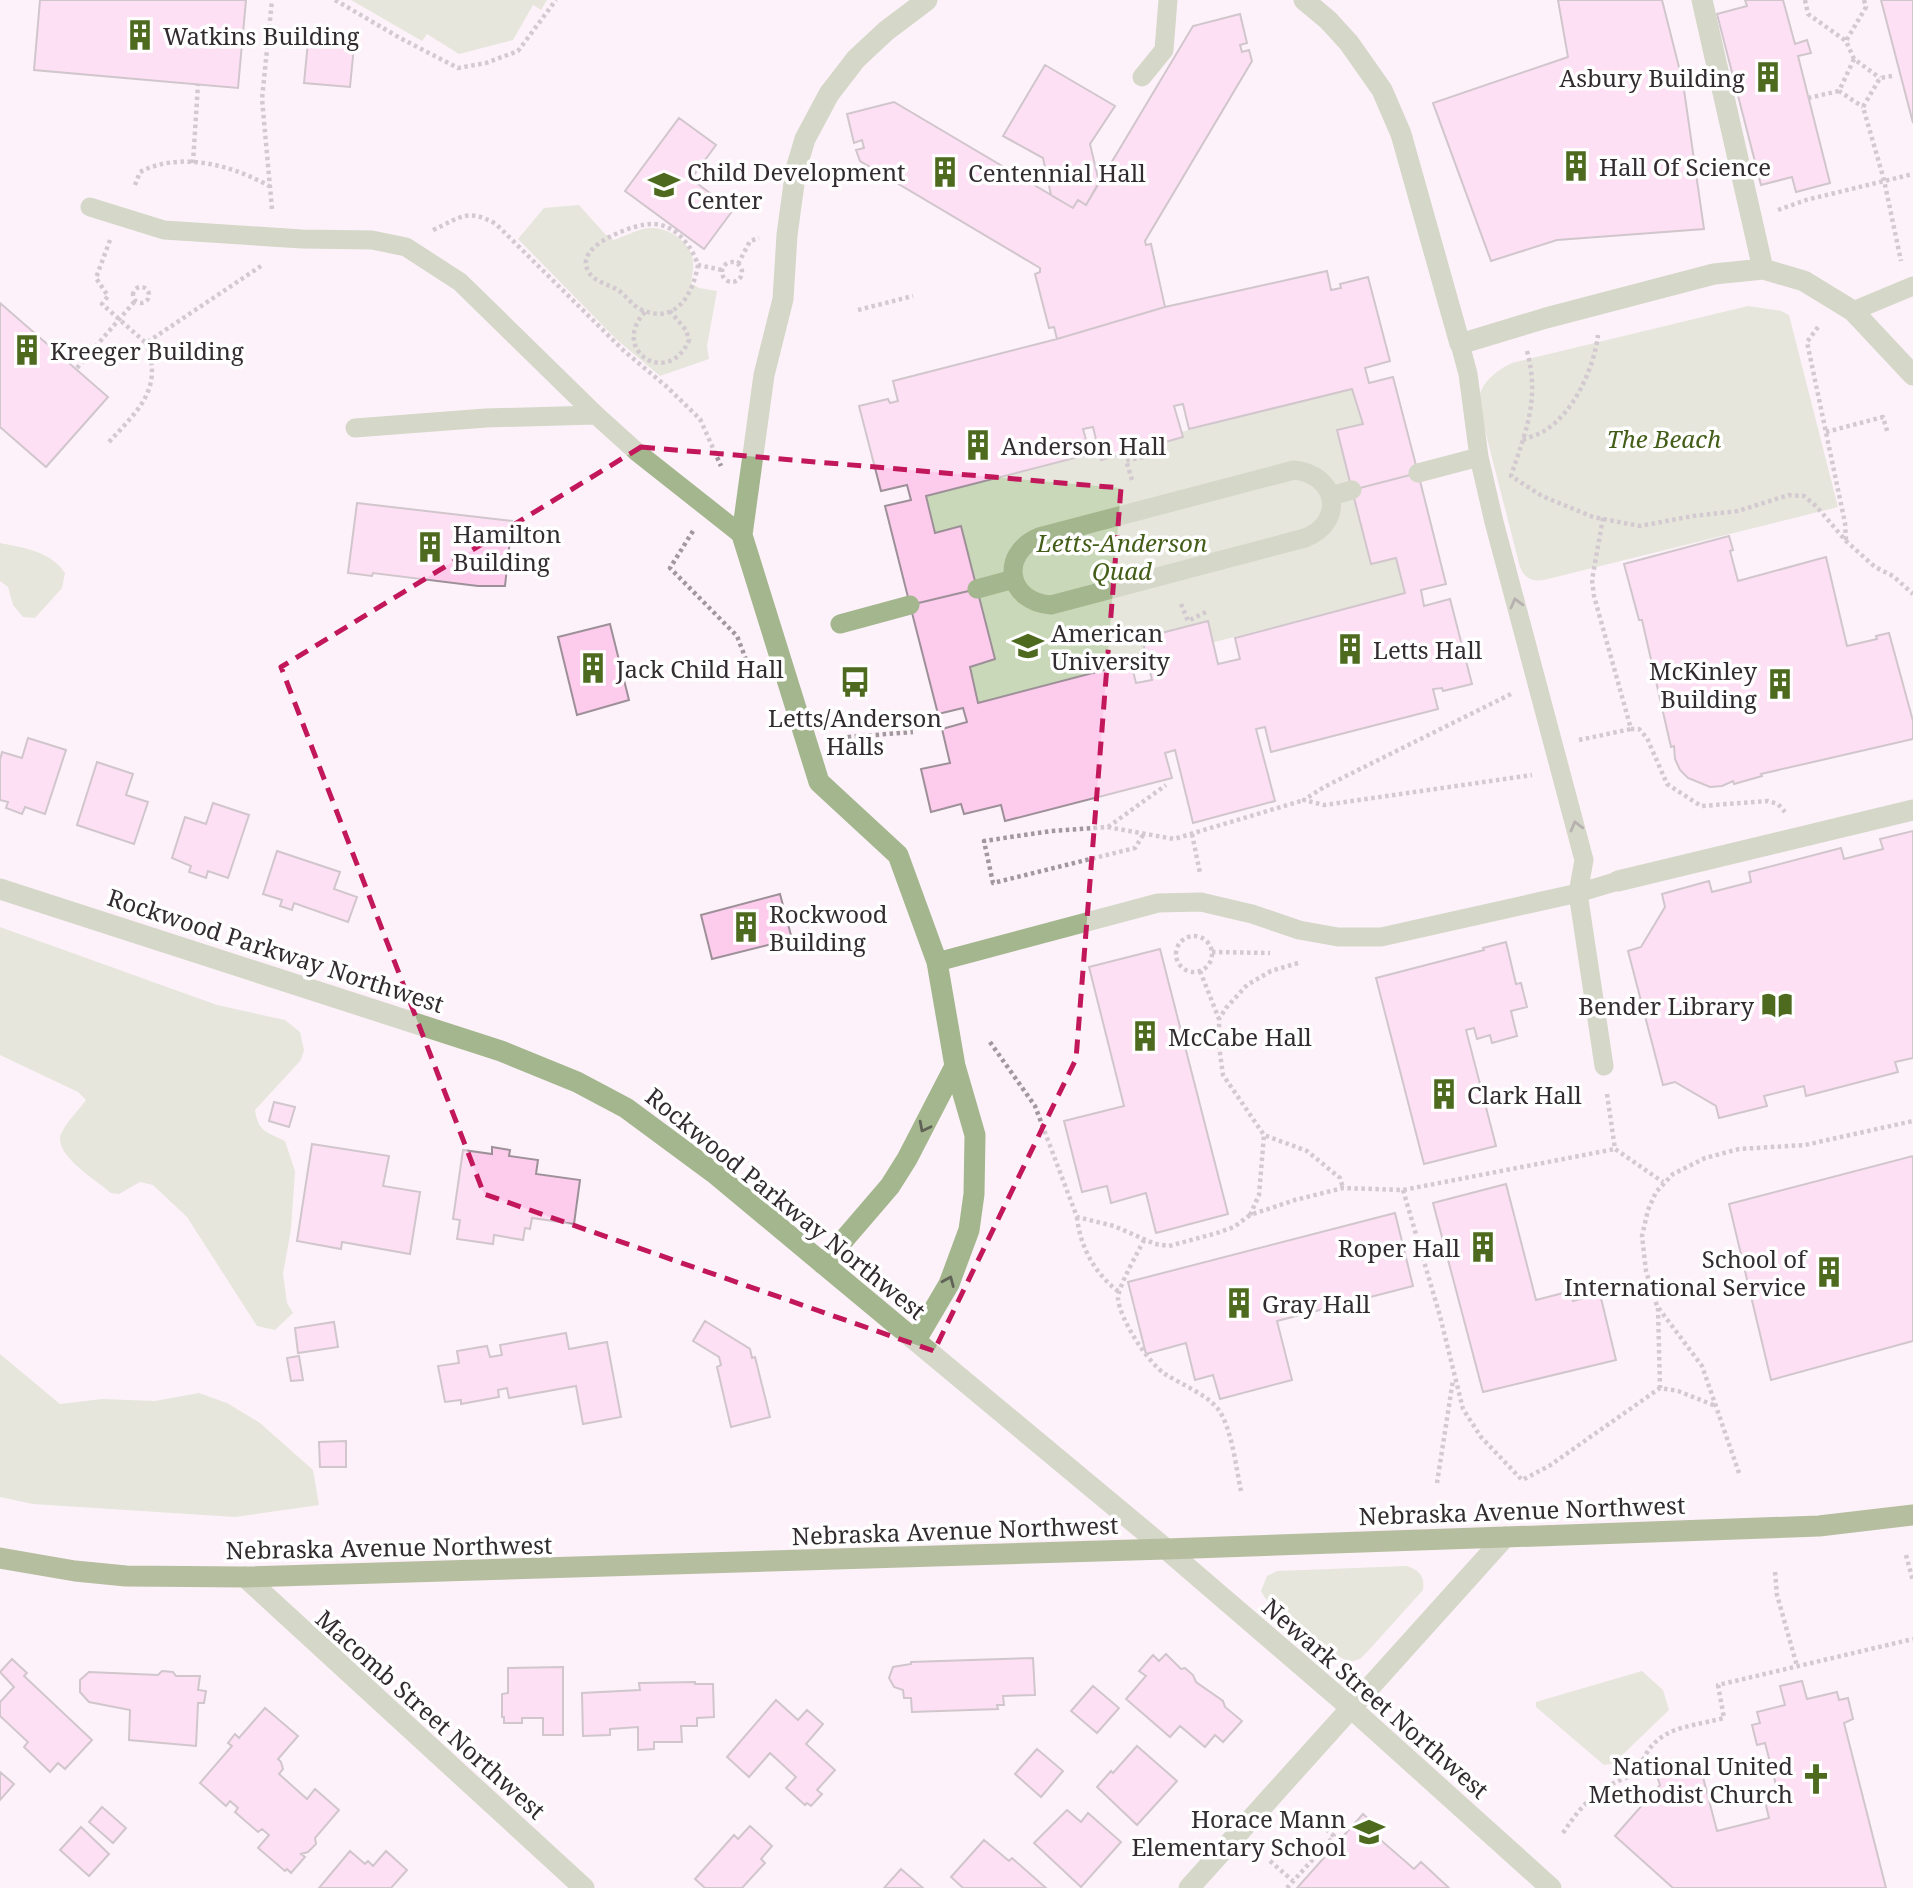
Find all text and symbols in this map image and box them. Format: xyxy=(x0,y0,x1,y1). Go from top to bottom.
building icon: Watkins Building xyxy=(123,18,157,52)
place label: Watkins Building xyxy=(163,19,360,52)
building icon: Asbury Building xyxy=(1751,60,1785,94)
place label: Asbury Building xyxy=(1559,61,1745,94)
building icon: Hall Of Science xyxy=(1559,149,1593,183)
place label: Hall Of Science xyxy=(1599,150,1771,183)
place label: Child Development Center xyxy=(687,155,906,216)
building icon: Centennial Hall xyxy=(928,155,962,189)
place label: Centennial Hall xyxy=(968,156,1146,189)
school or university icon: Child Development Center xyxy=(647,168,681,202)
building icon: Kreeger Building xyxy=(10,333,44,367)
place label: Kreeger Building xyxy=(50,334,244,367)
park label: The Beach xyxy=(1607,422,1721,455)
building icon: Anderson Hall xyxy=(961,428,995,462)
place label: Anderson Hall xyxy=(1001,429,1167,462)
place label: Hamilton Building xyxy=(453,517,561,578)
park label: Letts-Anderson Quad xyxy=(1036,526,1207,587)
building icon: Hamilton Building xyxy=(413,530,447,564)
one-way arrow xyxy=(1510,597,1524,609)
place label: American University xyxy=(1051,616,1170,677)
school or university icon: American University xyxy=(1011,629,1045,663)
building icon: Letts Hall xyxy=(1333,632,1367,666)
place label: Letts Hall xyxy=(1373,633,1483,666)
building icon: Jack Child Hall xyxy=(576,651,610,685)
place label: Jack Child Hall xyxy=(615,652,784,685)
place label: McKinley Building xyxy=(1649,654,1757,715)
bus stop icon: Letts/Anderson Halls xyxy=(838,665,872,699)
building icon: McKinley Building xyxy=(1763,667,1797,701)
place label: Letts/Anderson Halls xyxy=(768,701,942,762)
one-way arrow xyxy=(1569,820,1584,832)
street label: Rockwood Parkway Northwest xyxy=(104,880,448,1020)
place label: Rockwood Building xyxy=(769,897,888,958)
building icon: Rockwood Building xyxy=(729,910,763,944)
library icon: Bender Library xyxy=(1760,988,1794,1022)
place label: Bender Library xyxy=(1578,989,1754,1022)
building icon: McCabe Hall xyxy=(1128,1019,1162,1053)
place label: McCabe Hall xyxy=(1168,1020,1312,1053)
building icon: Clark Hall xyxy=(1427,1077,1461,1111)
place label: Clark Hall xyxy=(1467,1078,1582,1111)
street label: Rockwood Parkway Northwest xyxy=(639,1080,933,1326)
one-way arrow xyxy=(919,1120,932,1132)
building icon: Roper Hall xyxy=(1466,1230,1500,1264)
place label: Roper Hall xyxy=(1338,1231,1461,1264)
place label: School of International Service xyxy=(1564,1242,1808,1303)
building icon: School of International Service xyxy=(1812,1255,1846,1289)
one-way arrow xyxy=(941,1276,955,1288)
building icon: Gray Hall xyxy=(1222,1286,1256,1320)
place label: Gray Hall xyxy=(1262,1287,1371,1320)
street label: Nebraska Avenue Northwest xyxy=(1358,1488,1686,1532)
street label: Nebraska Avenue Northwest xyxy=(791,1508,1119,1552)
street label: Nebraska Avenue Northwest xyxy=(225,1528,553,1566)
street label: Newark Street Northwest xyxy=(1256,1590,1496,1806)
street label: Macomb Street Northwest xyxy=(309,1602,553,1826)
place label: National United Methodist Church xyxy=(1589,1749,1793,1810)
church icon: National United Methodist Church xyxy=(1799,1762,1833,1796)
place label: Horace Mann Elementary School xyxy=(1131,1802,1347,1863)
school or university icon: Horace Mann Elementary School xyxy=(1352,1815,1386,1849)

